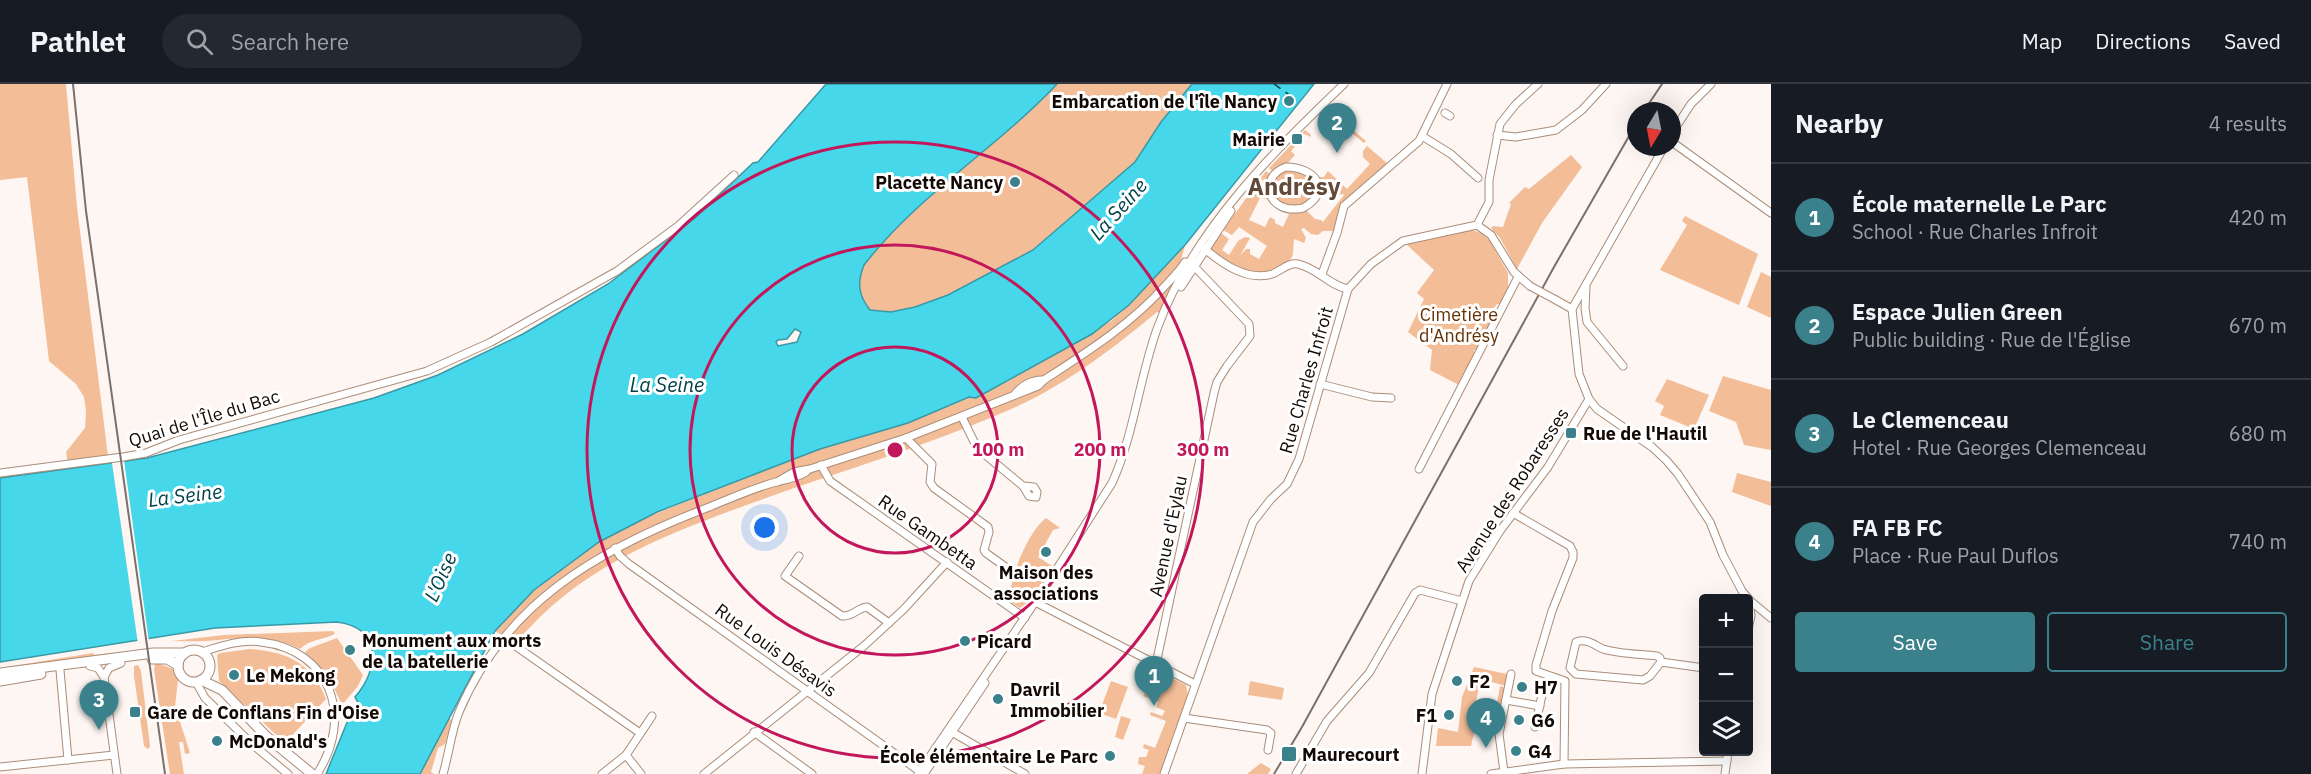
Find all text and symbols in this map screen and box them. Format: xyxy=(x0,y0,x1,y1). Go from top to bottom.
search box xyxy=(162,14,582,68)
text: Pathlet xyxy=(30,23,126,60)
icon: search xyxy=(183,25,216,58)
text: Search here xyxy=(231,27,349,56)
text: Map xyxy=(2022,27,2062,55)
text: Directions xyxy=(2095,27,2191,55)
text: Saved xyxy=(2224,27,2281,55)
place label: Embarcation de l'île Nancy xyxy=(1052,90,1277,113)
marker: Embarcation de l'île Nancy xyxy=(1282,94,1296,108)
north arrow xyxy=(1627,102,1681,156)
pin: 2 xyxy=(1318,104,1356,153)
text: Nearby xyxy=(1795,106,1883,140)
text: 4 results xyxy=(2209,110,2287,137)
place label: Mairie xyxy=(1232,128,1285,151)
marker: Mairie xyxy=(1290,132,1304,146)
district label: Andrésy xyxy=(1247,170,1341,202)
place label: Placette Nancy xyxy=(875,171,1003,194)
water label: La Seine xyxy=(1083,172,1153,246)
marker: Placette Nancy xyxy=(1008,175,1022,189)
text: École maternelle Le Parc xyxy=(1852,189,2107,218)
text: 1 xyxy=(1809,204,1821,231)
text: 420 m xyxy=(2229,204,2287,231)
text: School · Rue Charles Infroit xyxy=(1852,218,2098,245)
text: Espace Julien Green xyxy=(1852,297,2063,326)
park label: Cimetière d'Andrésy xyxy=(1419,303,1499,347)
street label: Rue Charles Infroit xyxy=(1274,304,1338,456)
text: 2 xyxy=(1809,312,1821,339)
text: 670 m xyxy=(2229,312,2287,339)
text: Public building · Rue de l'Église xyxy=(1852,326,2131,353)
water label: La Seine xyxy=(630,371,704,398)
street label: Quai de l'Île du Bac xyxy=(126,384,282,452)
street label: Avenue des Robaresses xyxy=(1450,403,1574,577)
text: Le Clemenceau xyxy=(1852,405,2009,434)
text: 3 xyxy=(1809,420,1821,447)
text: 680 m xyxy=(2229,420,2287,447)
place label: Rue de l'Hautil xyxy=(1583,422,1708,445)
marker: Rue de l'Hautil xyxy=(1564,426,1578,440)
text: Hotel · Rue Georges Clemenceau xyxy=(1852,434,2147,461)
text: 100 m xyxy=(972,438,1024,461)
text: 200 m xyxy=(1074,438,1126,461)
text: 300 m xyxy=(1177,438,1229,461)
centre of rings xyxy=(885,440,905,460)
street label: Avenue d'Eylau xyxy=(1144,473,1192,599)
water label: La Seine xyxy=(146,477,224,513)
street label: Rue Gambetta xyxy=(874,489,982,575)
your location xyxy=(750,513,779,542)
text: FA FB FC xyxy=(1852,513,1943,542)
text: 4 xyxy=(1809,528,1821,555)
text: 740 m xyxy=(2229,528,2287,555)
text: Place · Rue Paul Duflos xyxy=(1852,542,2059,569)
marker: Maison des associations xyxy=(1039,545,1053,559)
water label: L'Oise xyxy=(417,548,463,606)
place label: Maison des associations xyxy=(994,561,1099,605)
map controls xyxy=(1699,594,1753,756)
button: + xyxy=(1699,594,1753,648)
street label: Rue Louis Désavis xyxy=(711,598,841,702)
button: Save xyxy=(1795,612,2035,672)
button: Share xyxy=(2047,612,2287,672)
place label: Monument aux morts de la batellerie xyxy=(362,629,541,673)
place label: Picard xyxy=(977,630,1032,653)
marker: Picard xyxy=(958,634,972,648)
marker: Monument aux morts de la batellerie xyxy=(343,643,357,657)
button: − xyxy=(1699,648,1753,702)
pin: 1 xyxy=(1134,656,1174,706)
place label: Le Mekong xyxy=(246,664,335,687)
marker: Le Mekong xyxy=(227,668,241,682)
place label: F2 xyxy=(1469,670,1490,693)
marker: F2 xyxy=(1450,674,1464,688)
place label: H7 xyxy=(1534,676,1558,699)
place label: Davril Immobilier xyxy=(1010,678,1104,722)
pin: 3 xyxy=(80,680,118,730)
marker: H7 xyxy=(1515,680,1529,694)
marker: Davril Immobilier xyxy=(991,692,1005,706)
pin: 4 xyxy=(1466,698,1506,748)
place label: Gare de Conflans Fin d'Oise xyxy=(147,701,379,724)
button: layers xyxy=(1699,702,1753,756)
place label: F1 xyxy=(1416,704,1437,727)
marker: Gare de Conflans Fin d'Oise xyxy=(128,705,142,719)
marker: F1 xyxy=(1442,708,1456,722)
place label: G6 xyxy=(1531,709,1555,732)
marker: G6 xyxy=(1512,713,1526,727)
place label: McDonald's xyxy=(229,730,327,753)
marker: McDonald's xyxy=(210,734,224,748)
place label: G4 xyxy=(1528,740,1552,763)
place label: Maurecourt xyxy=(1302,743,1399,766)
place label: École élémentaire Le Parc xyxy=(880,744,1098,768)
marker: G4 xyxy=(1509,744,1523,758)
marker: Maurecourt xyxy=(1280,745,1298,763)
marker: École élémentaire Le Parc xyxy=(1103,749,1117,763)

